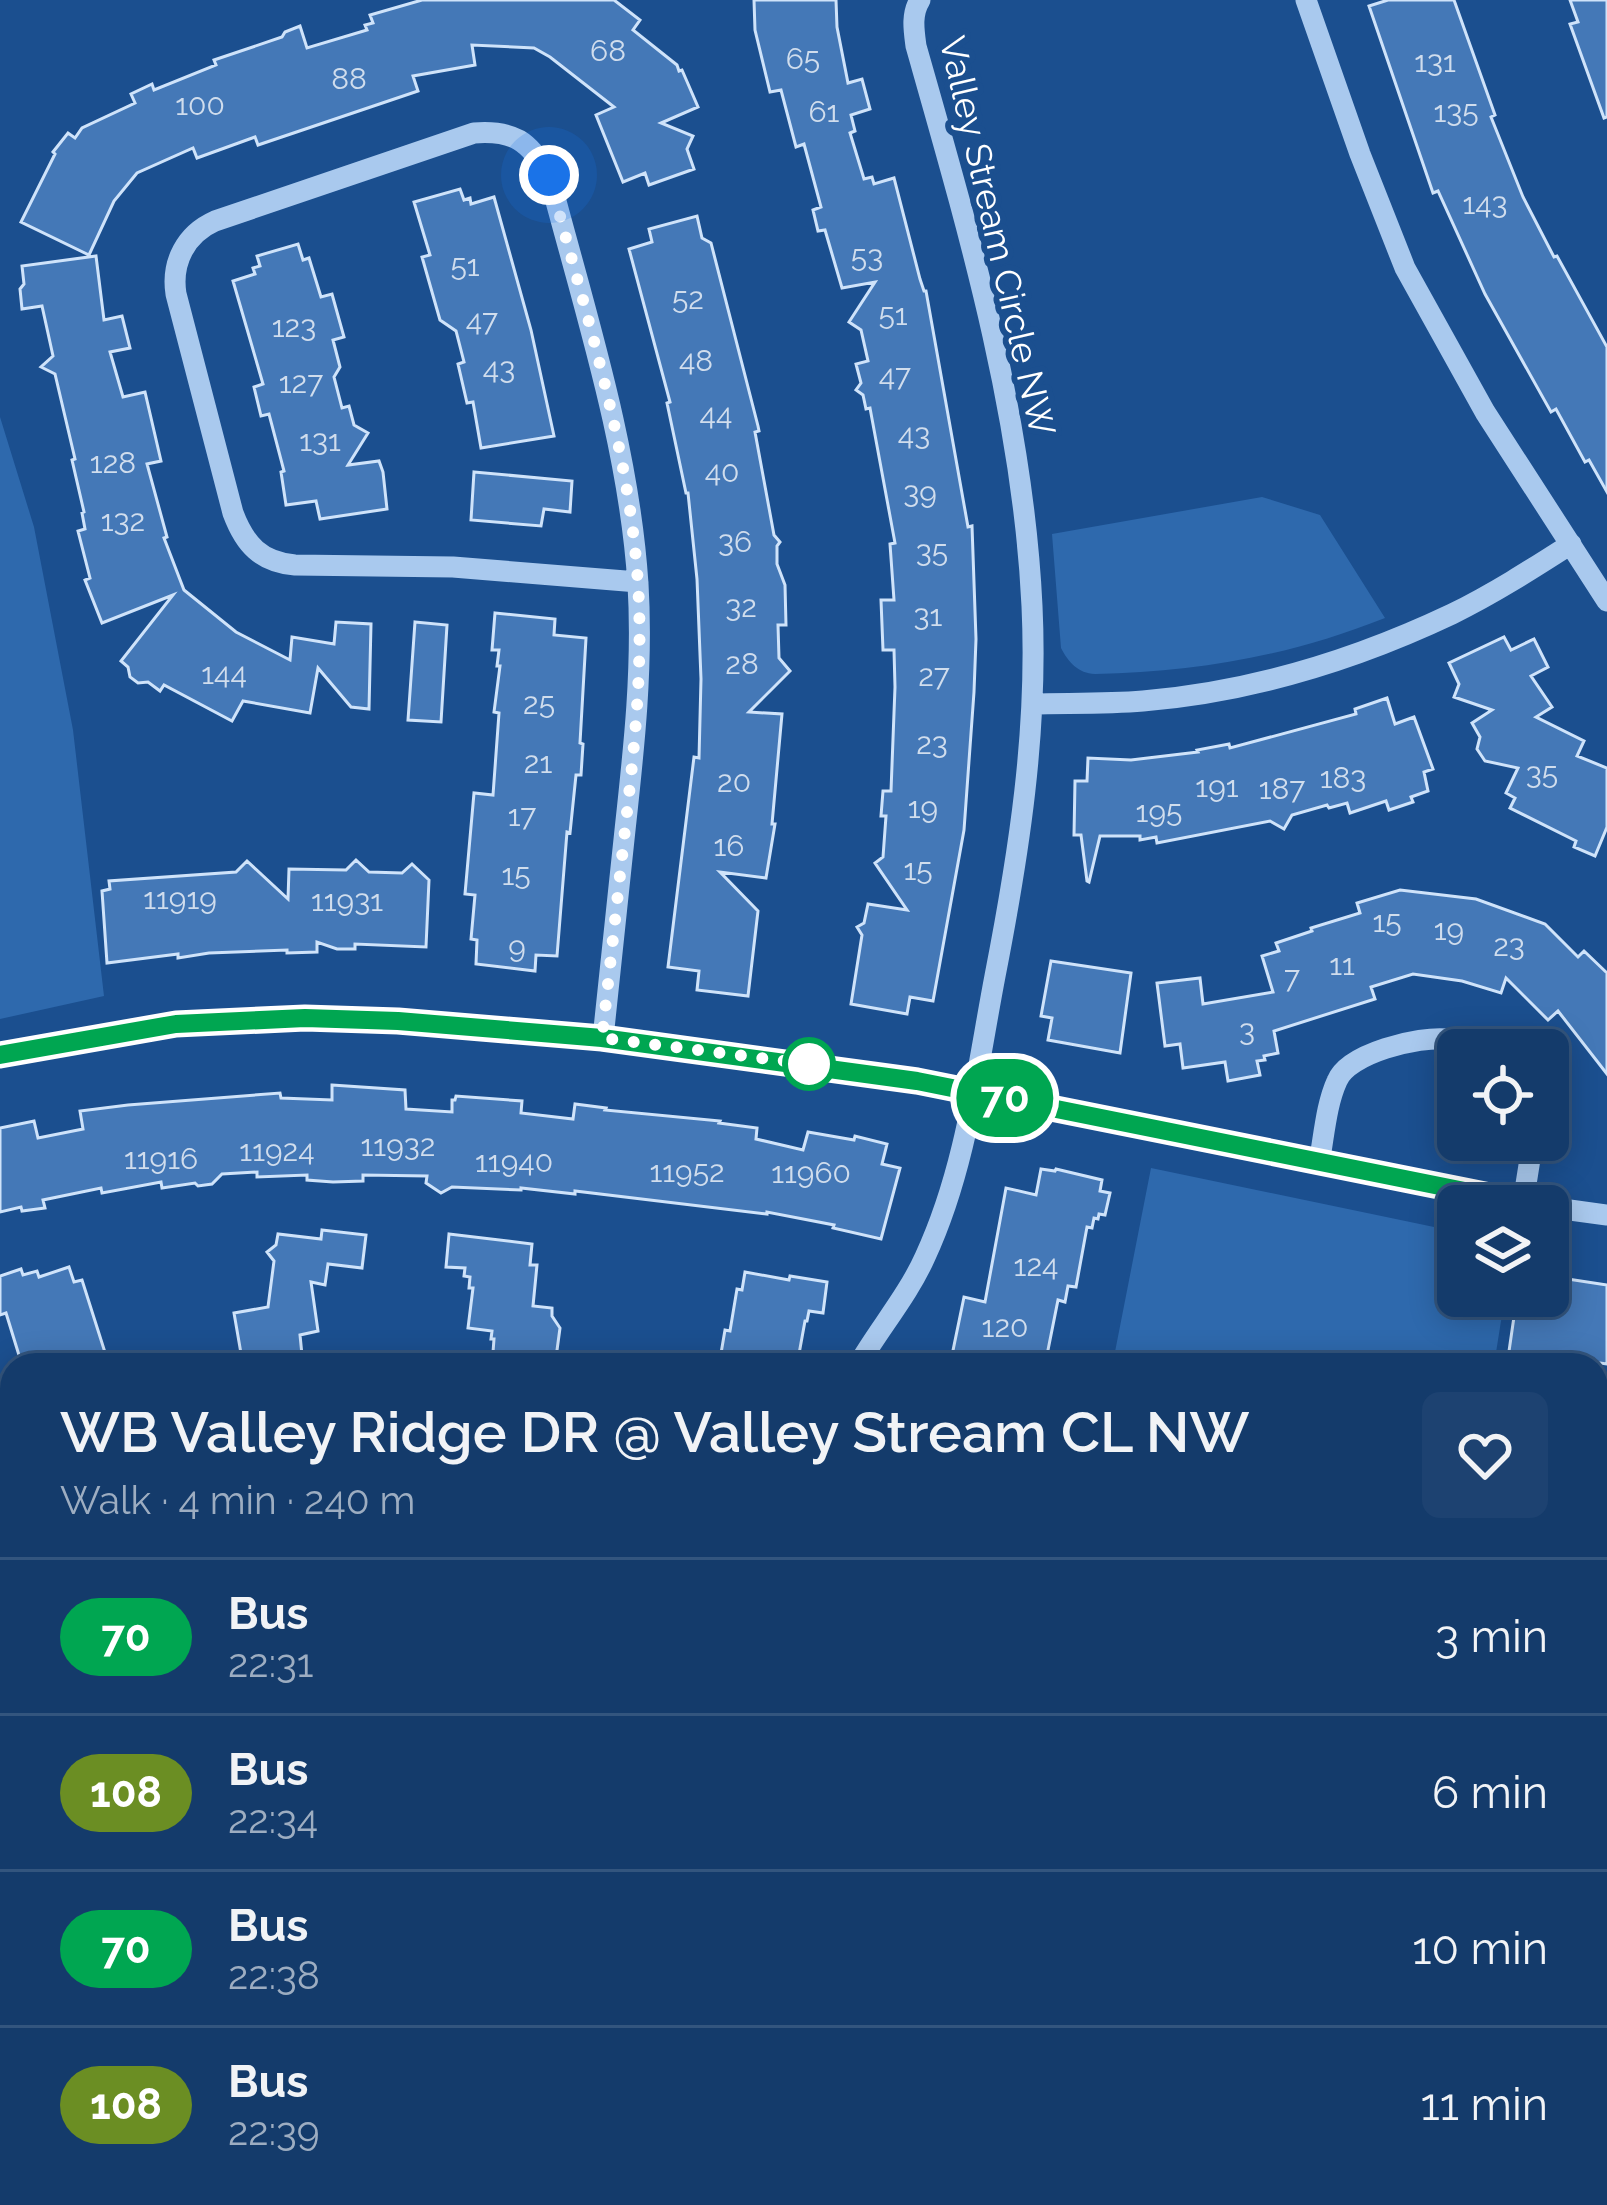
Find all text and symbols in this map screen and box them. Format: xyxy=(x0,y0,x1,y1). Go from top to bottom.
street label: Valley Stream Circle NW xyxy=(932,32,1065,440)
house number: 68 xyxy=(590,33,626,68)
house number: 65 xyxy=(786,41,820,76)
house number: 131 xyxy=(1414,44,1456,79)
house number: 88 xyxy=(331,61,367,96)
house number: 100 xyxy=(175,87,225,122)
house number: 61 xyxy=(809,94,840,129)
house number: 135 xyxy=(1433,94,1479,129)
your location xyxy=(519,145,579,205)
house number: 143 xyxy=(1462,186,1508,221)
house number: 53 xyxy=(851,239,883,274)
house number: 51 xyxy=(450,248,480,283)
house number: 52 xyxy=(672,281,704,316)
house number: 51 xyxy=(878,297,908,332)
house number: 47 xyxy=(466,303,498,338)
house number: 123 xyxy=(272,309,316,344)
house number: 48 xyxy=(679,343,713,378)
house number: 43 xyxy=(483,351,515,386)
house number: 47 xyxy=(879,358,911,393)
house number: 127 xyxy=(279,365,323,400)
house number: 44 xyxy=(700,397,732,432)
house number: 43 xyxy=(898,417,930,452)
house number: 131 xyxy=(299,423,341,458)
house number: 128 xyxy=(90,445,136,480)
house number: 40 xyxy=(705,454,739,489)
house number: 39 xyxy=(903,475,937,510)
house number: 132 xyxy=(101,503,145,538)
house number: 36 xyxy=(718,524,752,559)
house number: 35 xyxy=(916,534,948,569)
house number: 32 xyxy=(725,589,757,624)
house number: 31 xyxy=(914,598,943,633)
house number: 28 xyxy=(725,646,759,681)
house number: 144 xyxy=(201,656,247,691)
house number: 27 xyxy=(918,658,950,693)
house number: 25 xyxy=(523,686,555,721)
house number: 23 xyxy=(916,726,948,761)
house number: 21 xyxy=(524,745,552,780)
house number: 35 xyxy=(1526,756,1558,791)
house number: 183 xyxy=(1320,760,1366,795)
house number: 20 xyxy=(717,764,751,799)
house number: 191 xyxy=(1195,769,1239,804)
house number: 187 xyxy=(1259,771,1305,806)
house number: 19 xyxy=(908,790,938,825)
house number: 195 xyxy=(1136,794,1182,829)
house number: 17 xyxy=(508,798,536,833)
house number: 16 xyxy=(714,828,744,863)
house number: 15 xyxy=(903,852,933,887)
house number: 15 xyxy=(501,857,531,892)
house number: 11919 xyxy=(143,881,217,916)
house number: 11931 xyxy=(311,883,383,918)
house number: 15 xyxy=(1372,904,1402,939)
house number: 19 xyxy=(1434,912,1464,947)
house number: 23 xyxy=(1493,928,1525,963)
house number: 9 xyxy=(508,929,526,964)
house number: 11 xyxy=(1329,947,1355,982)
house number: 7 xyxy=(1284,960,1300,995)
house number: 3 xyxy=(1239,1013,1255,1048)
map controls xyxy=(1437,1029,1569,1317)
button: locate xyxy=(1437,1029,1569,1161)
unlabelled marker xyxy=(784,1039,834,1089)
line badge: 70 xyxy=(951,1059,1059,1137)
text: 70 xyxy=(980,1073,1030,1122)
house number: 11932 xyxy=(361,1128,435,1163)
house number: 11924 xyxy=(239,1133,315,1168)
house number: 11916 xyxy=(124,1141,198,1176)
house number: 11940 xyxy=(475,1144,553,1179)
house number: 11952 xyxy=(649,1154,725,1189)
house number: 11960 xyxy=(771,1155,851,1190)
button: layers xyxy=(1437,1185,1569,1317)
house number: 124 xyxy=(1014,1248,1058,1283)
house number: 120 xyxy=(982,1309,1028,1344)
button: heart xyxy=(1422,1392,1548,1518)
text: WB Valley Ridge DR @ Valley Stream CL NW xyxy=(60,1398,1249,1465)
text: Walk · 4 min · 240 m xyxy=(60,1477,415,1523)
text: Bus xyxy=(228,1587,309,1640)
text: 3 min xyxy=(1435,1610,1548,1663)
text: 70 xyxy=(101,1612,151,1661)
text: 22:31 xyxy=(228,1640,314,1686)
text: Bus xyxy=(228,1743,309,1796)
text: 6 min xyxy=(1432,1766,1548,1819)
text: 108 xyxy=(90,1768,162,1817)
text: 22:34 xyxy=(228,1796,318,1842)
text: Bus xyxy=(228,1899,309,1952)
text: 10 min xyxy=(1412,1922,1548,1975)
text: 70 xyxy=(101,1924,151,1973)
text: 22:38 xyxy=(228,1952,320,1998)
text: Bus xyxy=(228,2055,309,2108)
text: 11 min xyxy=(1421,2078,1548,2131)
text: 108 xyxy=(90,2080,162,2129)
text: 22:39 xyxy=(228,2108,320,2154)

